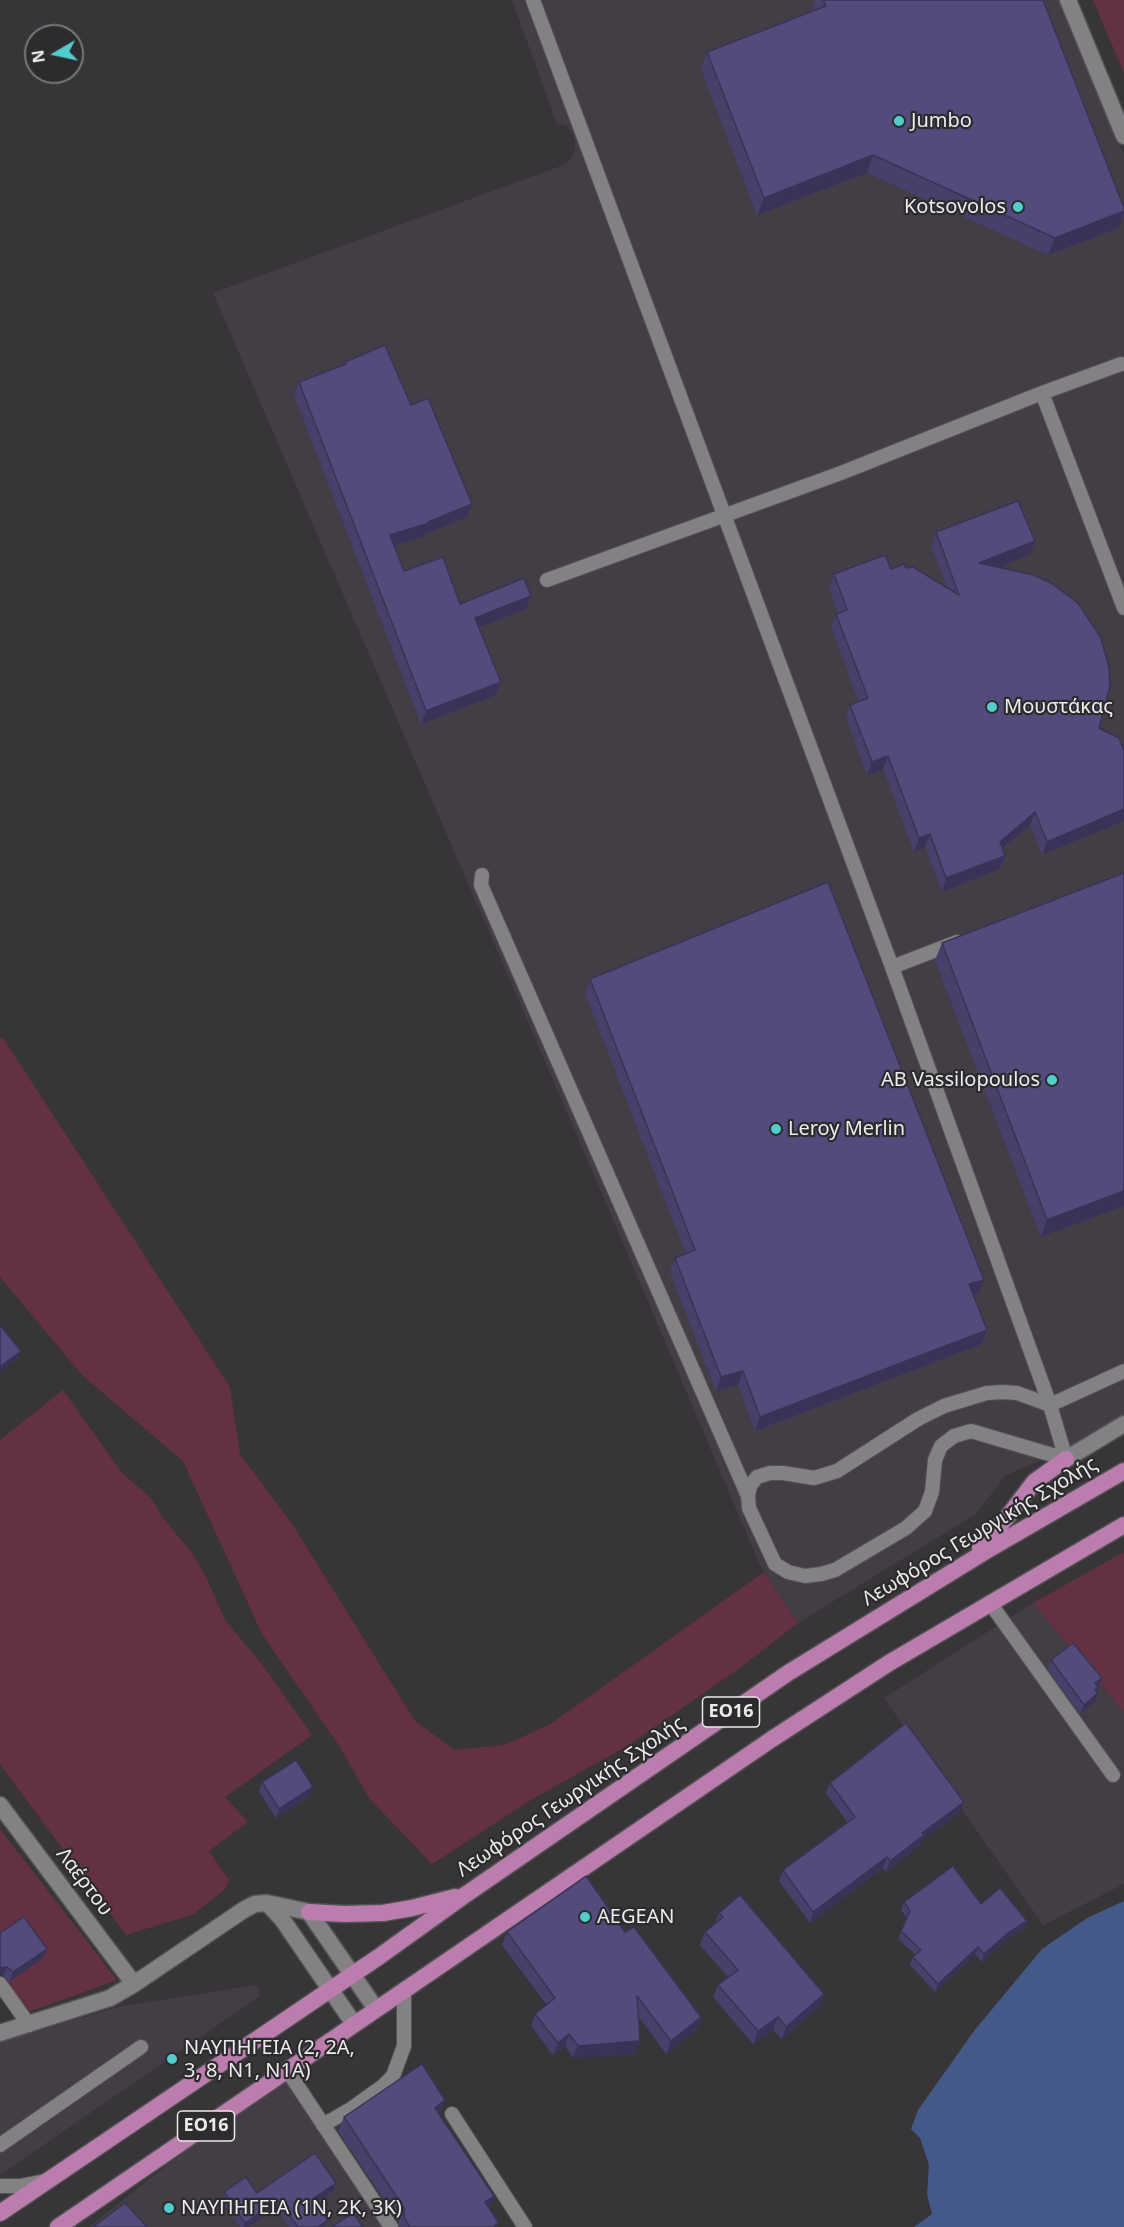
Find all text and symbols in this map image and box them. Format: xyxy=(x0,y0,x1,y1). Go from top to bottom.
north arrow xyxy=(24,24,84,84)
text: N xyxy=(26,48,50,65)
place label: Jumbo xyxy=(911,109,972,133)
marker: Jumbo xyxy=(892,114,906,128)
place label: Kotsovolos xyxy=(904,195,1006,219)
marker: Kotsovolos xyxy=(1011,200,1025,214)
place label: Μουστάκας xyxy=(1004,695,1113,719)
marker: Μουστάκας xyxy=(985,700,999,714)
place label: AB Vassilopoulos xyxy=(881,1068,1040,1092)
marker: AB Vassilopoulos xyxy=(1045,1073,1059,1087)
place label: Leroy Merlin xyxy=(788,1117,905,1141)
marker: Leroy Merlin xyxy=(769,1122,783,1136)
street label: Λεωφόρος Γεωργικής Σχολής xyxy=(858,1452,1102,1612)
road number: ΕΟ16 xyxy=(702,1697,760,1727)
street label: Λεωφόρος Γεωργικής Σχολής xyxy=(452,1712,690,1882)
street label: Λαέρτου xyxy=(51,1843,117,1921)
place label: AEGEAN xyxy=(597,1905,675,1929)
marker: AEGEAN xyxy=(578,1910,592,1924)
place label: ΝΑΥΠΗΓΕΙΑ (2, 2Α, 3, 8, Ν1, Ν1Α) xyxy=(184,2036,355,2083)
marker: ΝΑΥΠΗΓΕΙΑ (2, 2Α, 3, 8, Ν1, Ν1Α) xyxy=(165,2052,179,2066)
road number: ΕΟ16 xyxy=(178,2111,234,2141)
place label: ΝΑΥΠΗΓΕΙΑ (1Ν, 2Κ, 3Κ) xyxy=(181,2196,402,2220)
marker: ΝΑΥΠΗΓΕΙΑ (1Ν, 2Κ, 3Κ) xyxy=(162,2201,176,2215)

